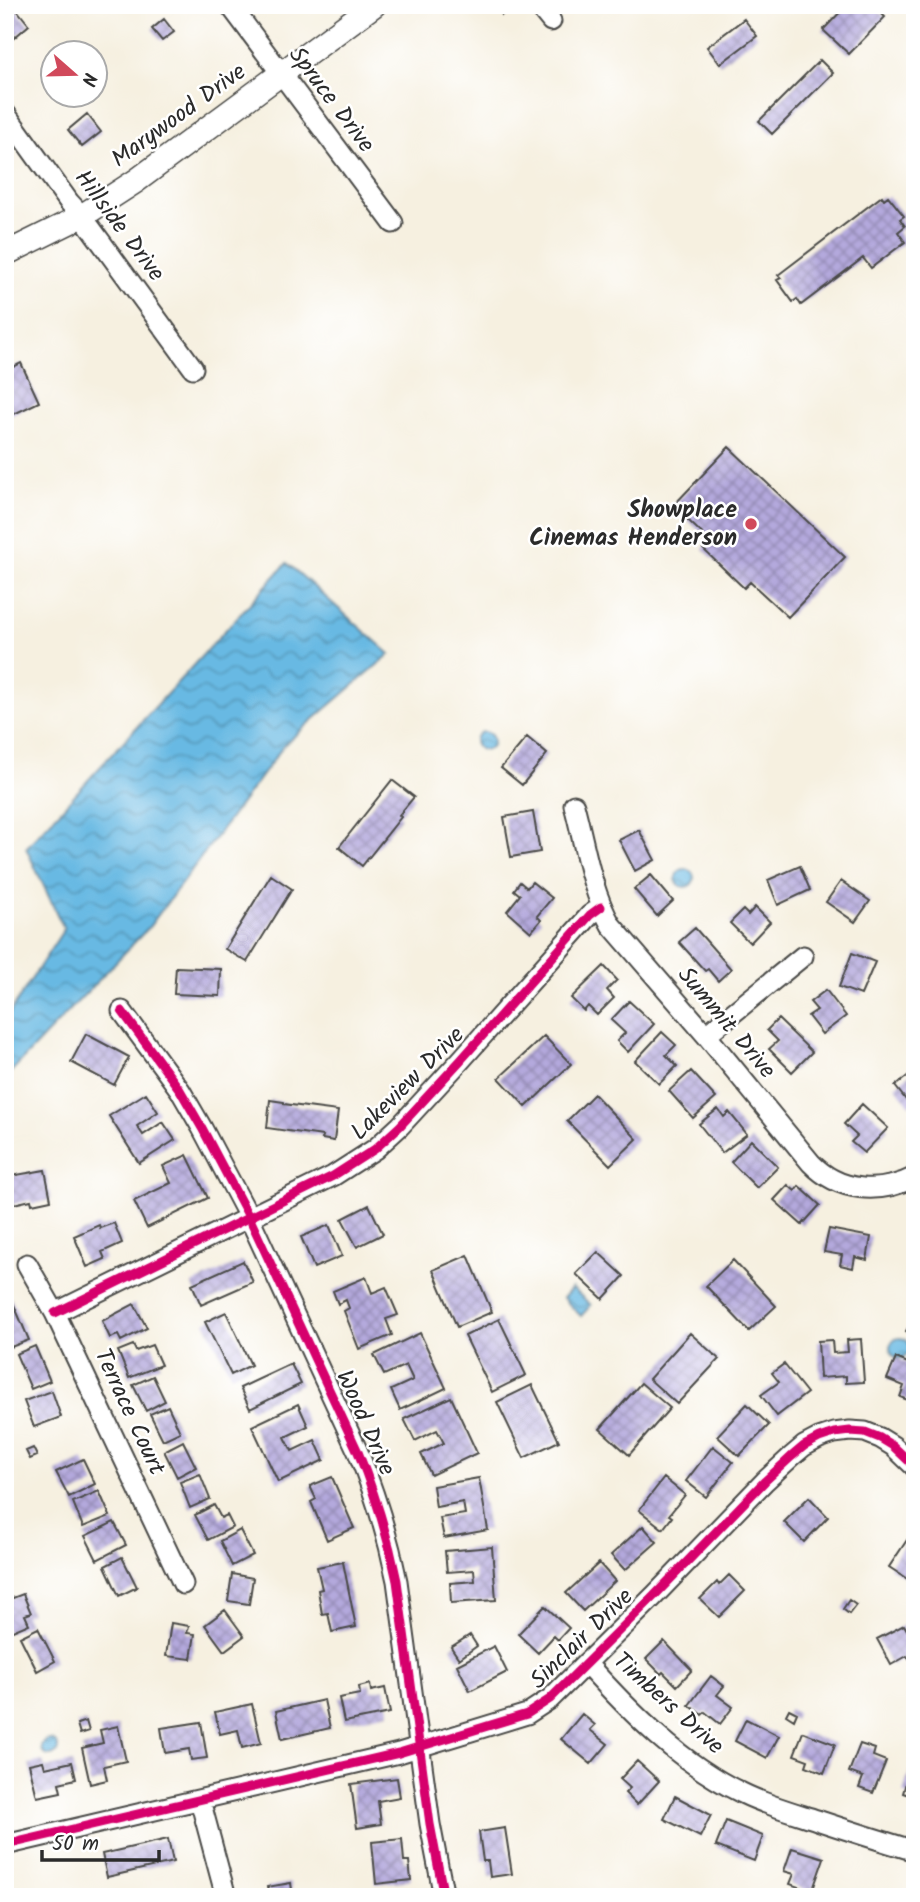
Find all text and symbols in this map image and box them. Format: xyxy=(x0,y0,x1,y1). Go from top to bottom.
north arrow xyxy=(38,38,108,108)
street label: Spruce Drive xyxy=(278,38,384,162)
street label: Marywood Drive xyxy=(103,53,255,178)
text: N xyxy=(72,68,104,90)
street label: Hillside Drive xyxy=(64,162,174,291)
place label: Showplace Cinemas Henderson xyxy=(529,491,737,558)
marker: Showplace Cinemas Henderson xyxy=(743,516,759,532)
street label: Summit Drive xyxy=(667,958,785,1088)
street label: Lakeview Drive xyxy=(342,1017,475,1150)
street label: Terrace Court xyxy=(83,1342,176,1482)
street label: Wood Drive xyxy=(324,1364,406,1482)
street label: Sinclair Drive xyxy=(521,1579,643,1699)
street label: Timbers Drive xyxy=(603,1643,733,1765)
scale bar xyxy=(42,1818,159,1862)
text: 50 m xyxy=(52,1828,99,1861)

